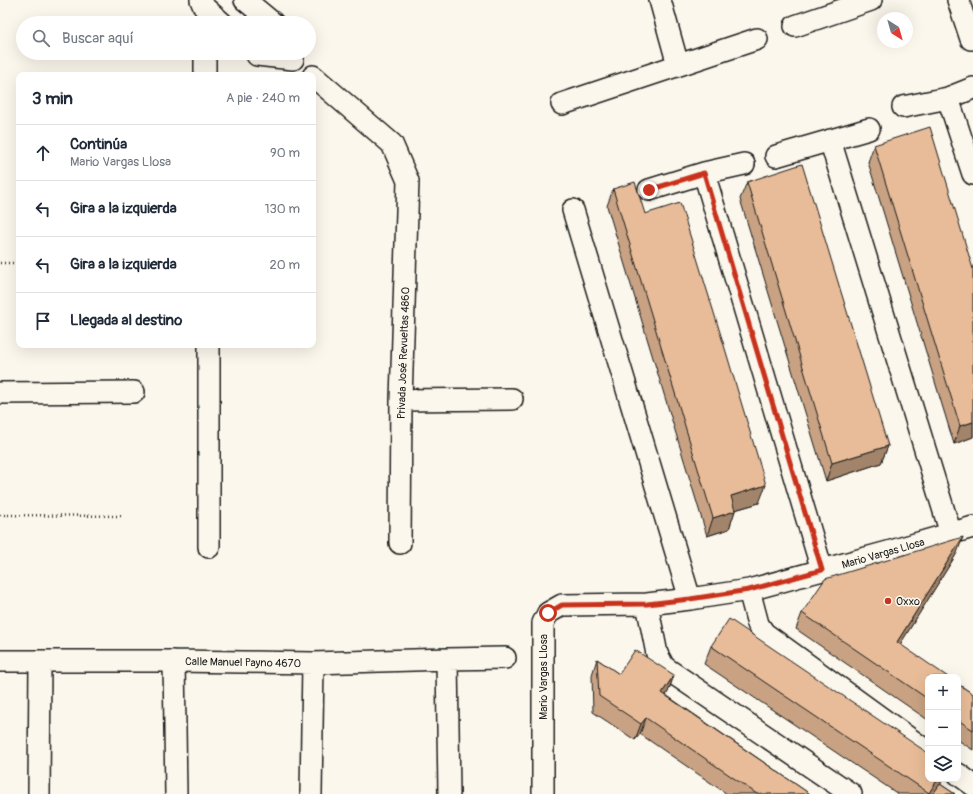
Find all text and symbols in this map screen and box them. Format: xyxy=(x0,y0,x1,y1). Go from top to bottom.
north arrow xyxy=(877,12,913,48)
search box xyxy=(16,16,316,60)
icon: search xyxy=(30,27,52,49)
text: Buscar aquí xyxy=(62,29,134,48)
text: 3 min xyxy=(32,88,73,109)
text: A pie · 240 m xyxy=(226,90,300,106)
text: Continúa xyxy=(70,135,127,154)
icon: ahead xyxy=(32,142,54,164)
text: 90 m xyxy=(270,145,300,161)
text: Mario Vargas Llosa xyxy=(70,154,171,170)
route end xyxy=(640,181,658,199)
icon: left xyxy=(32,198,54,220)
text: Gira a la izquierda xyxy=(70,199,177,218)
text: 130 m xyxy=(264,201,300,217)
icon: left xyxy=(32,254,54,276)
text: Gira a la izquierda xyxy=(70,255,177,274)
text: 20 m xyxy=(269,257,300,273)
street label: Privada José Revueltas 4860 xyxy=(395,287,412,419)
icon: arrive xyxy=(32,310,54,332)
text: Llegada al destino xyxy=(70,311,182,330)
street label: Mario Vargas Llosa xyxy=(840,535,926,572)
place label: Oxxo xyxy=(896,595,920,608)
marker: Oxxo xyxy=(883,596,893,606)
route start xyxy=(539,604,557,622)
street label: Mario Vargas Llosa xyxy=(537,634,550,720)
street label: Calle Manuel Payno 4670 xyxy=(185,655,301,670)
map controls xyxy=(925,674,961,782)
button: + xyxy=(925,674,961,710)
button: − xyxy=(925,710,961,746)
button: layers xyxy=(925,746,961,782)

